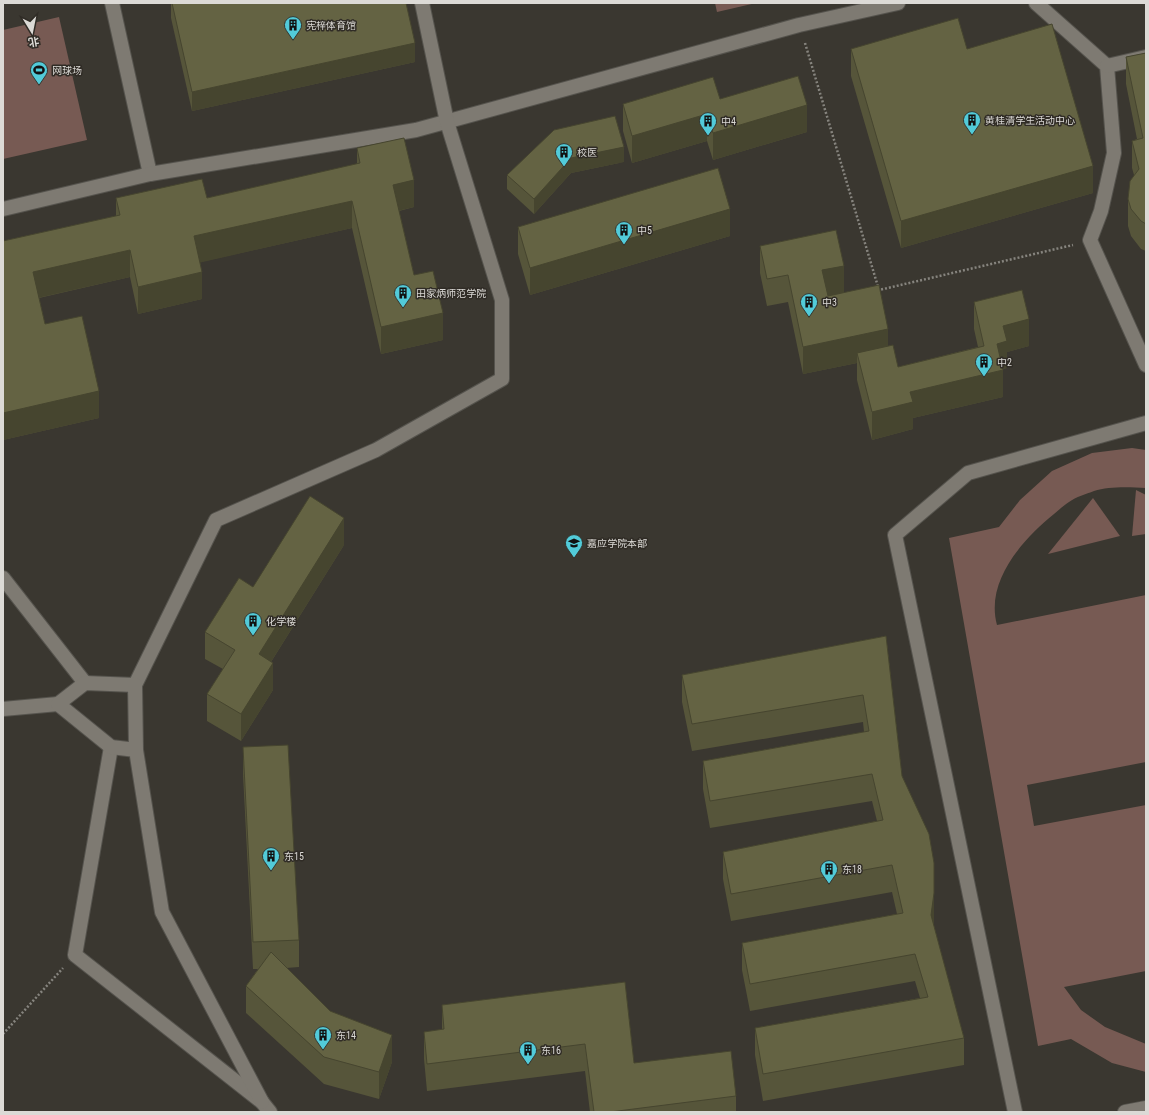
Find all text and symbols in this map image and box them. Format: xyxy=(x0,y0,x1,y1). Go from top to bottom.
north arrow xyxy=(12,12,52,52)
building icon: 宪梓体育馆 xyxy=(283,15,303,40)
place label: 宪梓体育馆 xyxy=(306,20,356,31)
text: 北 xyxy=(27,34,40,49)
sports icon: 网球场 xyxy=(29,60,49,85)
place label: 网球场 xyxy=(52,65,82,76)
building icon: 黄桂清学生活动中心 xyxy=(962,110,982,135)
building icon: 中4 xyxy=(698,111,718,136)
place label: 黄桂清学生活动中心 xyxy=(985,115,1075,126)
place label: 中4 xyxy=(721,116,736,127)
building icon: 校医 xyxy=(554,142,574,167)
place label: 校医 xyxy=(577,147,597,158)
building icon: 中5 xyxy=(614,220,634,245)
place label: 中5 xyxy=(637,225,652,236)
building icon: 田家炳师范学院 xyxy=(393,283,413,308)
place label: 田家炳师范学院 xyxy=(416,288,486,299)
building icon: 中3 xyxy=(799,292,819,317)
place label: 中3 xyxy=(822,297,837,308)
building icon: 中2 xyxy=(974,352,994,377)
place label: 中2 xyxy=(997,357,1012,368)
school or university icon: 嘉应学院本部 xyxy=(564,533,584,558)
place label: 嘉应学院本部 xyxy=(587,538,647,549)
building icon: 化学楼 xyxy=(243,611,263,636)
place label: 化学楼 xyxy=(266,616,296,627)
building icon: 东15 xyxy=(261,846,281,871)
place label: 东15 xyxy=(284,851,304,862)
building icon: 东18 xyxy=(819,859,839,884)
place label: 东18 xyxy=(842,864,862,875)
building icon: 东14 xyxy=(313,1025,333,1050)
place label: 东14 xyxy=(336,1030,356,1041)
building icon: 东16 xyxy=(518,1040,538,1065)
place label: 东16 xyxy=(541,1045,561,1056)

